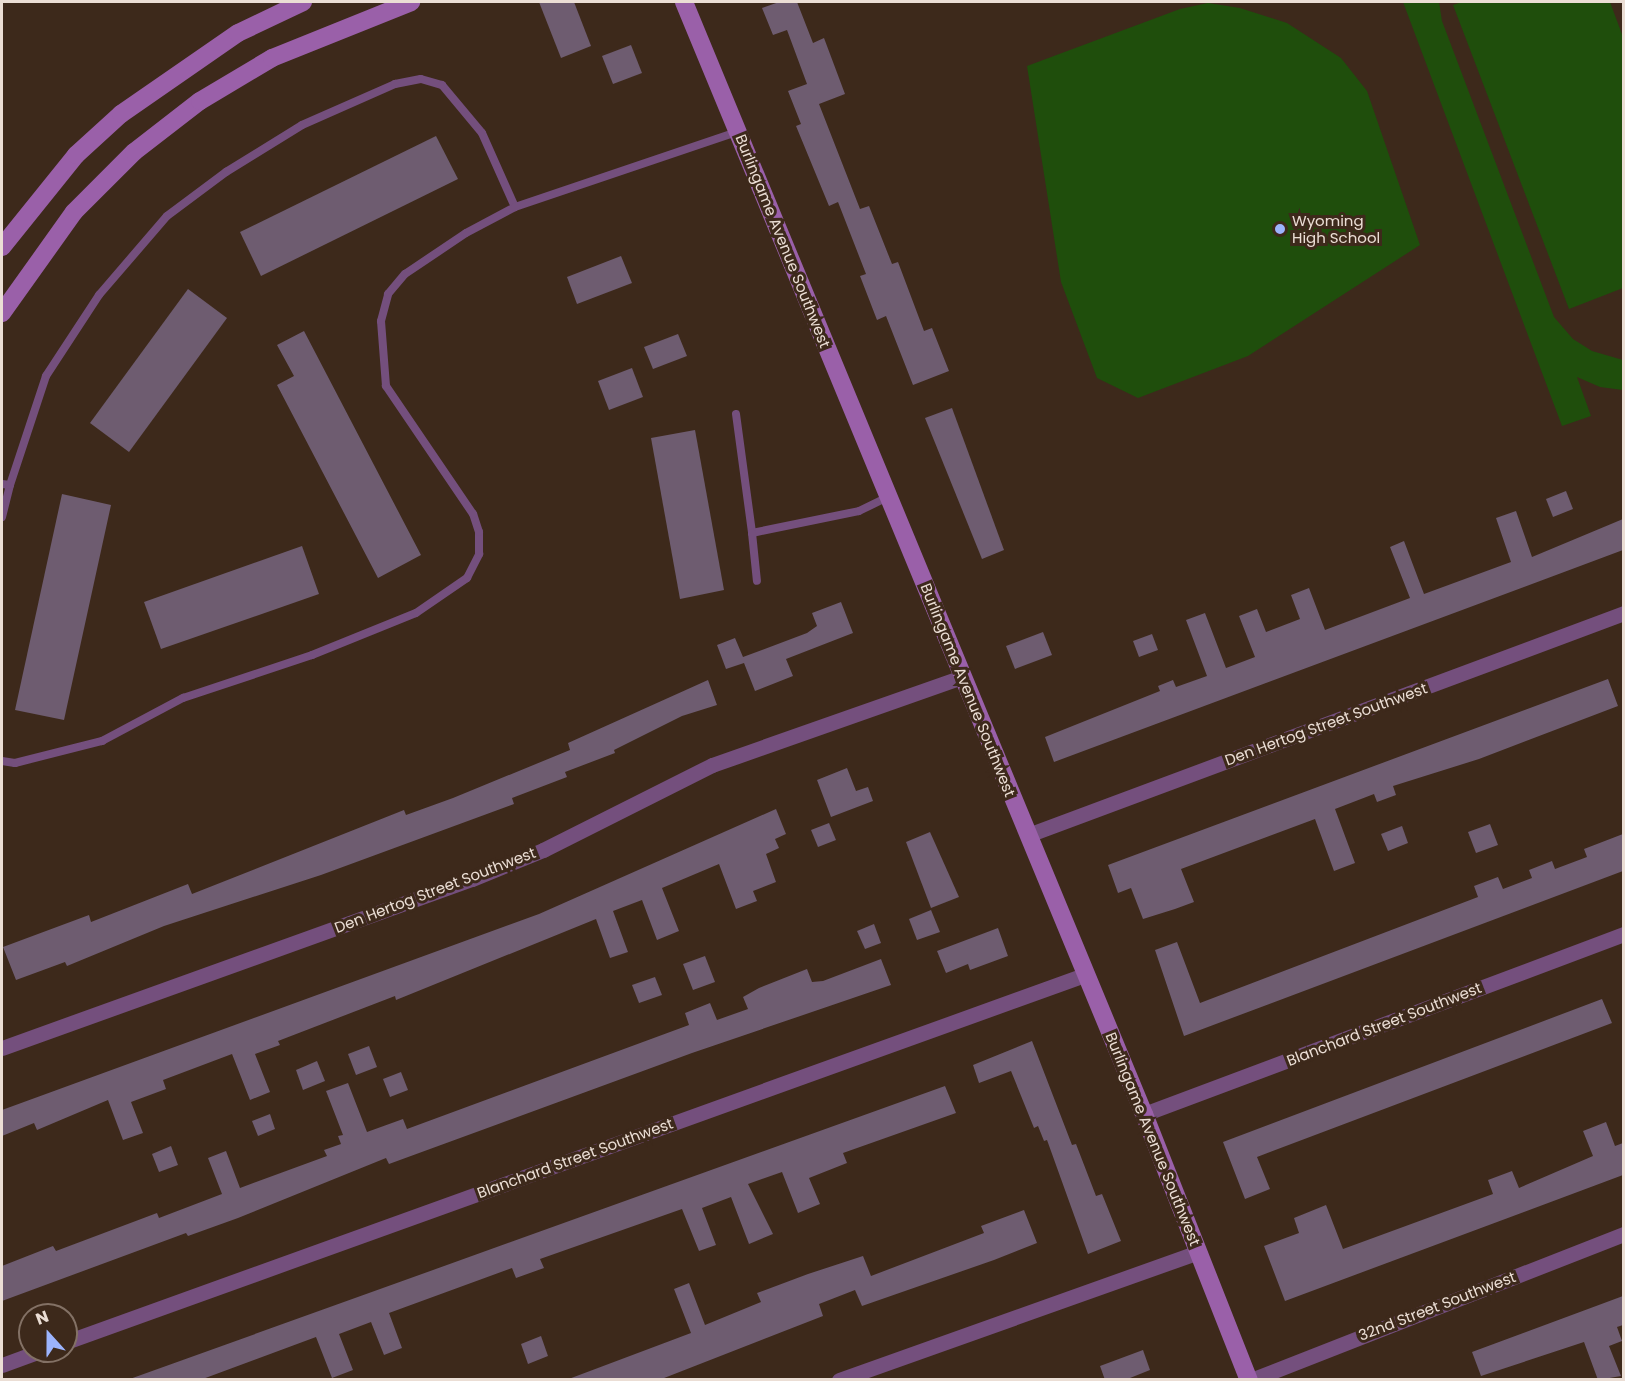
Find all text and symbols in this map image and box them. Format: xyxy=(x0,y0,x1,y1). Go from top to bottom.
street label: Burlingame Avenue Southwest xyxy=(732,132,834,350)
place label: Wyoming High School xyxy=(1292,211,1380,246)
marker: Wyoming High School xyxy=(1273,222,1287,236)
street label: Burlingame Avenue Southwest xyxy=(917,581,1019,799)
street label: Den Hertog Street Southwest xyxy=(1222,679,1430,769)
street label: Den Hertog Street Southwest xyxy=(332,843,538,937)
street label: Blanchard Street Southwest xyxy=(1284,978,1484,1070)
street label: Burlingame Avenue Southwest xyxy=(1102,1030,1204,1248)
street label: Blanchard Street Southwest xyxy=(475,1114,675,1202)
street label: 32nd Street Southwest xyxy=(1356,1268,1518,1344)
north arrow xyxy=(18,1303,78,1363)
text: N xyxy=(32,1305,52,1330)

